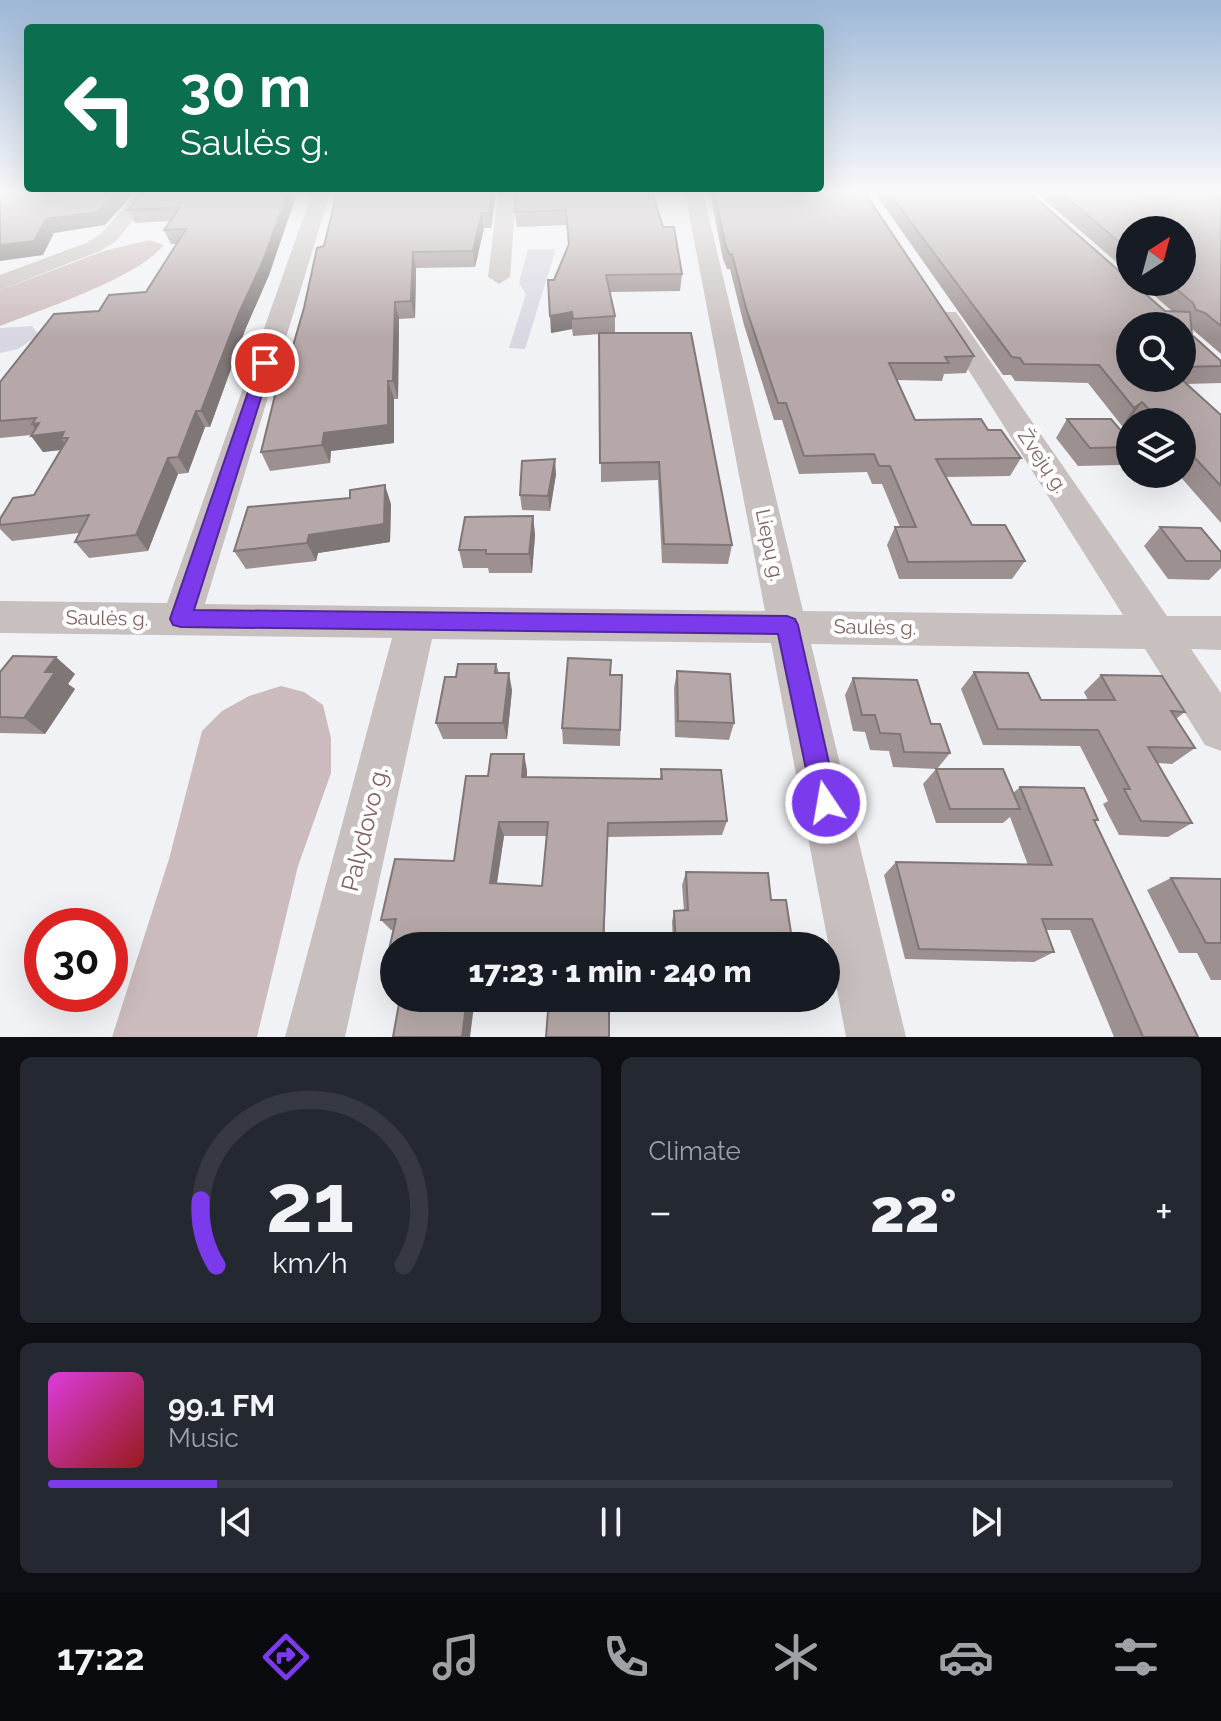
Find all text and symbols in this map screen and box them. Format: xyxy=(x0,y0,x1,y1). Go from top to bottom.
text: 30 m xyxy=(180,54,311,120)
icon: left xyxy=(48,56,152,160)
text: Saulės g. xyxy=(180,121,329,163)
north arrow xyxy=(1116,216,1196,296)
map controls xyxy=(1116,216,1196,488)
button: search xyxy=(1116,312,1196,392)
pin xyxy=(231,329,299,397)
icon: arrive xyxy=(243,341,287,385)
button: layers xyxy=(1116,408,1196,488)
street label: Žvejų g. xyxy=(1013,424,1074,498)
street label: Liepų g. xyxy=(751,507,789,583)
street label: Saulės g. xyxy=(65,605,149,631)
street label: Saulės g. xyxy=(833,614,917,640)
position arrow xyxy=(784,761,868,845)
street label: Palydovo g. xyxy=(335,764,394,894)
speed limit sign: 30 xyxy=(24,908,128,1012)
text: 17:23 · 1 min · 240 m xyxy=(468,954,752,989)
text: Climate xyxy=(649,1136,741,1166)
text: 21 xyxy=(266,1154,354,1251)
text: 22° xyxy=(870,1176,957,1246)
text: − xyxy=(649,1186,672,1237)
text: + xyxy=(1155,1186,1173,1237)
text: km/h xyxy=(273,1246,348,1280)
text: 99.1 FM xyxy=(168,1388,275,1423)
text: Music xyxy=(168,1423,239,1453)
icon: previous xyxy=(214,1500,258,1544)
icon: pause xyxy=(589,1500,633,1544)
icon: next xyxy=(964,1500,1008,1544)
icon: directions xyxy=(258,1629,314,1685)
icon: music xyxy=(428,1629,484,1685)
icon: phone xyxy=(598,1629,654,1685)
icon: climate xyxy=(768,1629,824,1685)
icon: car xyxy=(938,1629,994,1685)
icon: filters xyxy=(1108,1629,1164,1685)
text: 17:22 xyxy=(57,1636,144,1678)

